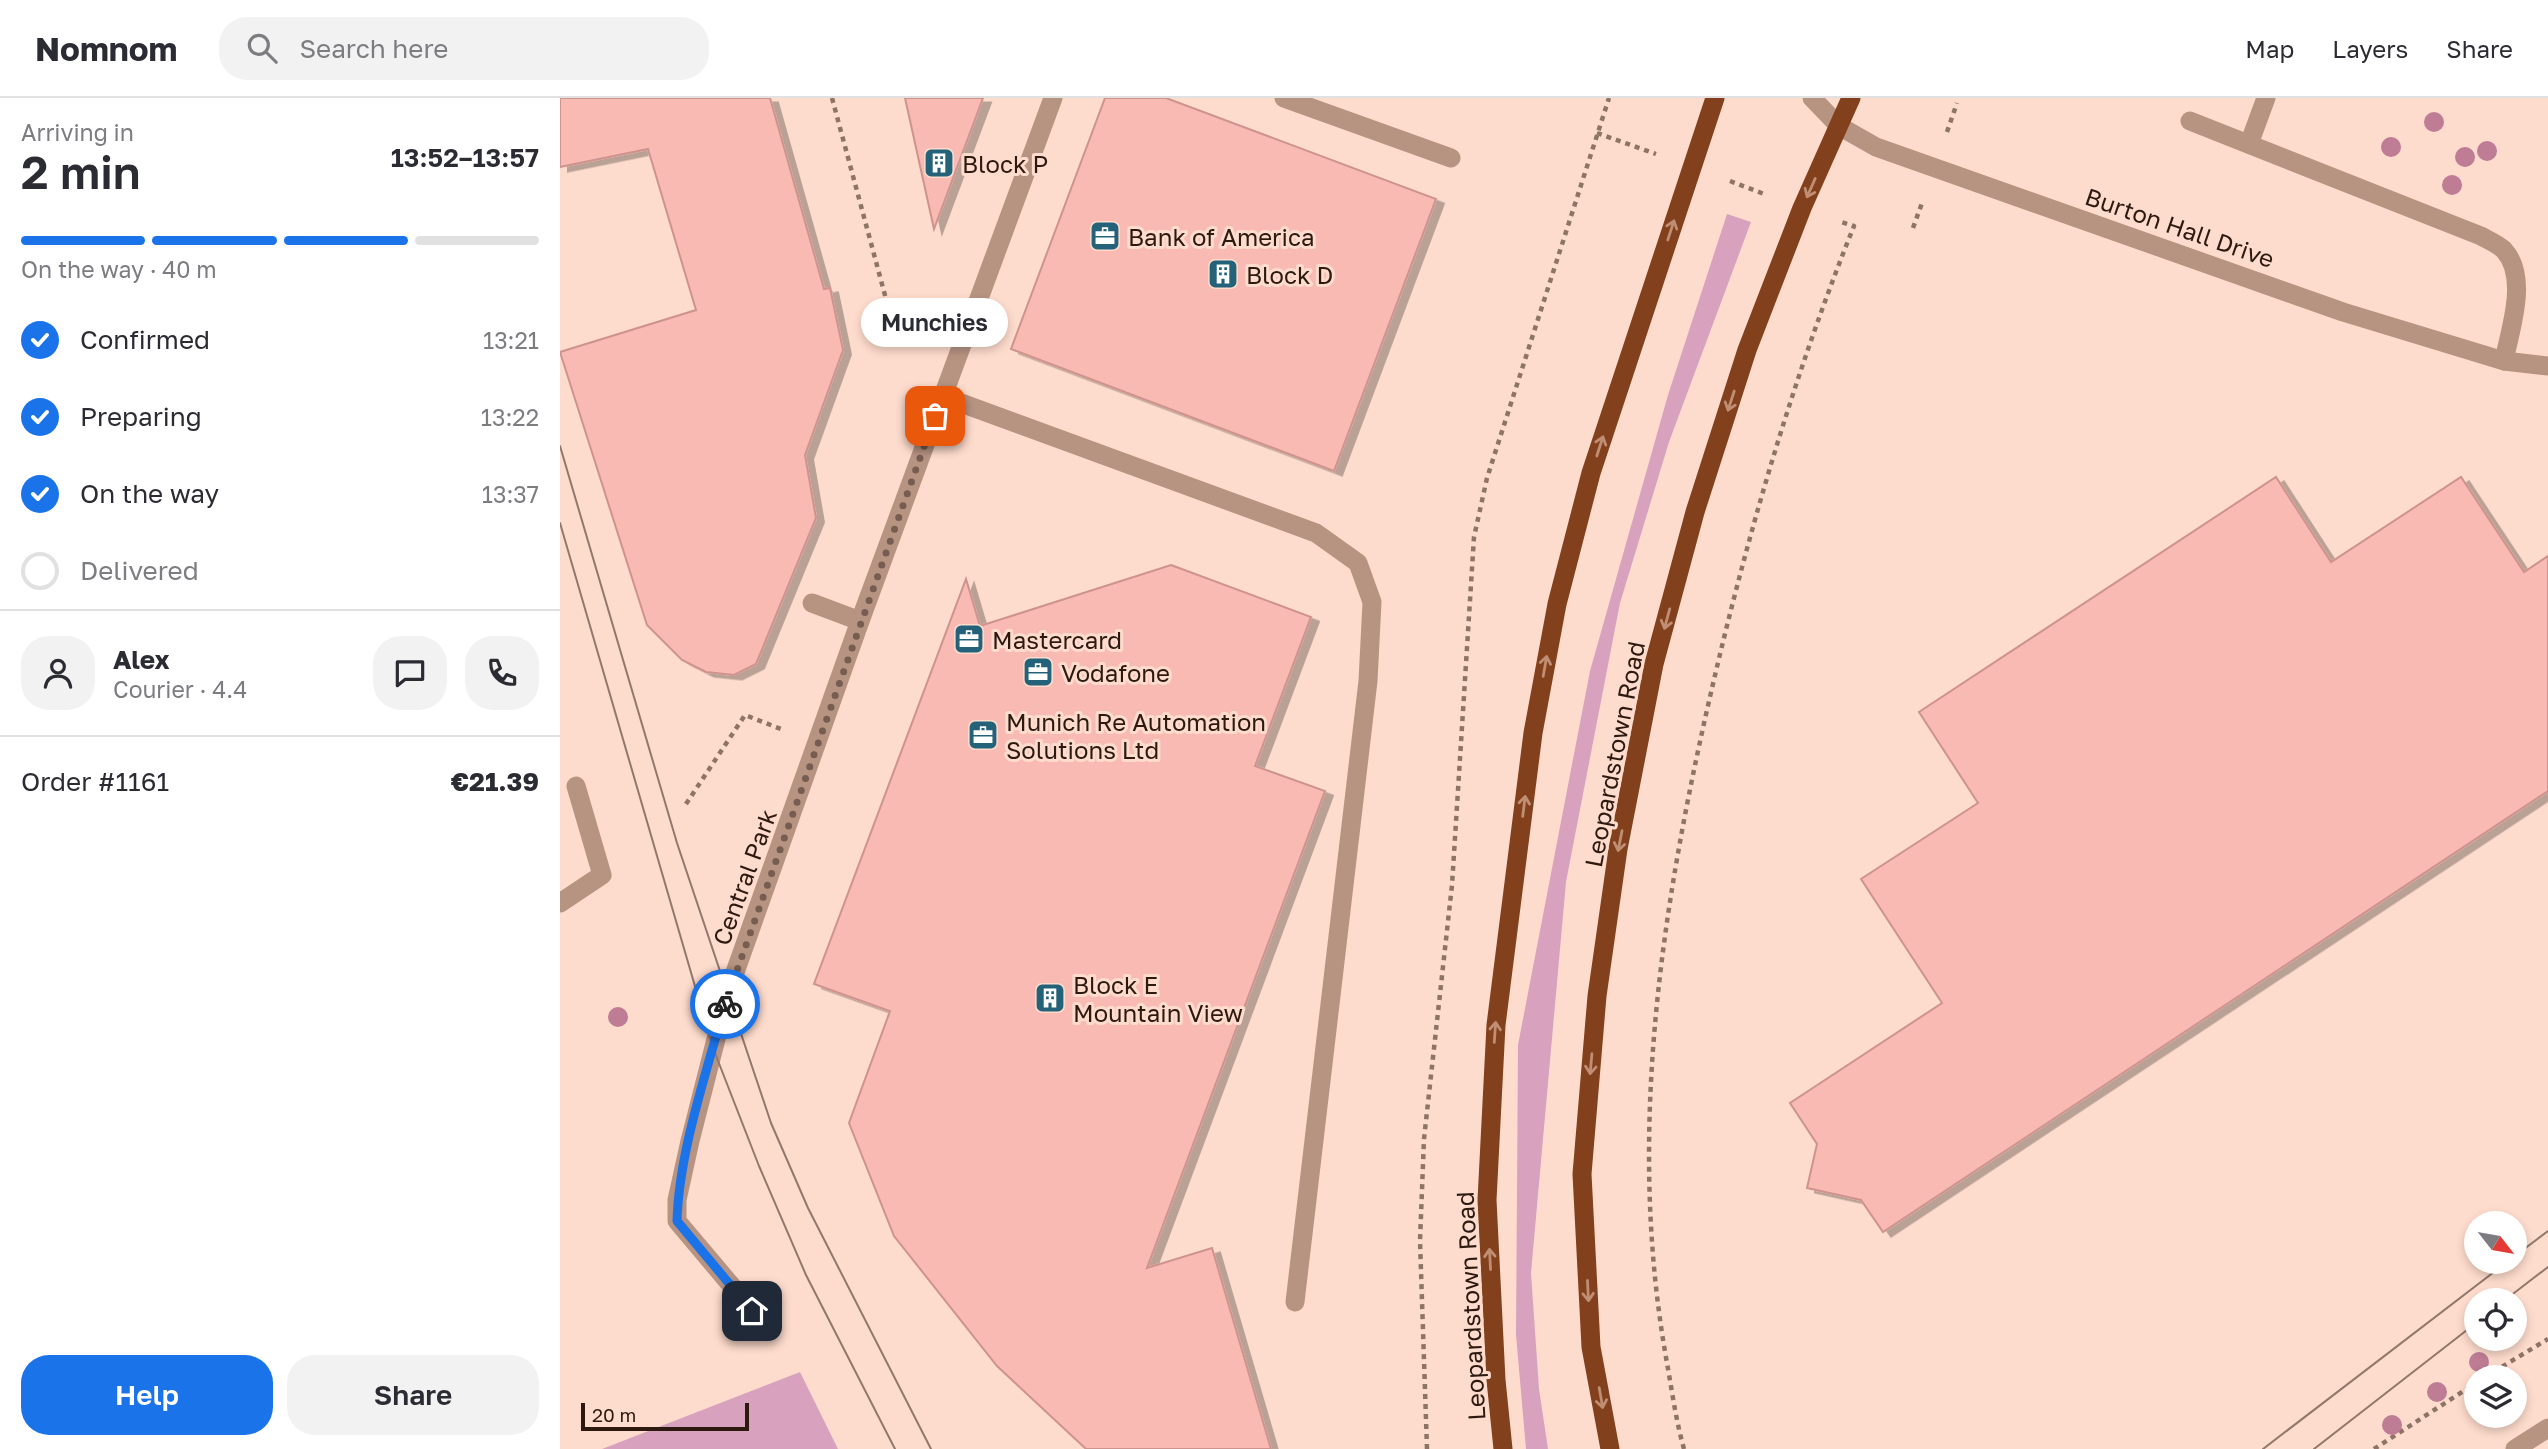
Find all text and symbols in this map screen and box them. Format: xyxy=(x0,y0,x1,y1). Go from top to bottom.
search box xyxy=(219,17,709,80)
text: Nomnom xyxy=(35,29,177,68)
icon: search xyxy=(243,29,281,67)
text: Search here xyxy=(299,33,448,64)
text: Map xyxy=(2245,34,2294,63)
text: Layers xyxy=(2332,34,2408,63)
text: Share xyxy=(2446,34,2513,63)
text: Arriving in xyxy=(21,118,134,146)
text: 13:52–13:57 xyxy=(391,142,539,173)
text: 2 min xyxy=(21,144,141,199)
building icon: Block P xyxy=(922,146,956,180)
place label: Block P xyxy=(962,149,1048,178)
one-way arrow xyxy=(1804,177,1817,198)
street label: Burton Hall Drive xyxy=(2082,181,2278,273)
office icon: Bank of America xyxy=(1088,219,1122,253)
one-way arrow xyxy=(1666,219,1678,241)
place label: Bank of America xyxy=(1128,222,1315,251)
text: On the way · 40 m xyxy=(21,255,217,283)
building icon: Block D xyxy=(1206,257,1240,291)
place label: Block D xyxy=(1246,260,1333,289)
callout: Munchies xyxy=(862,297,1008,346)
text: Munchies xyxy=(881,308,988,336)
icon: check xyxy=(21,321,59,359)
text: Confirmed xyxy=(80,324,210,355)
text: 13:21 xyxy=(483,326,539,354)
pin xyxy=(905,386,965,446)
one-way arrow xyxy=(1724,389,1736,411)
icon: bag xyxy=(916,397,954,435)
icon: check xyxy=(21,398,59,436)
text: Preparing xyxy=(80,401,202,432)
text: 13:22 xyxy=(481,403,539,431)
one-way arrow xyxy=(1594,435,1607,457)
icon: check xyxy=(21,475,59,513)
text: On the way xyxy=(80,478,219,509)
text: 13:37 xyxy=(482,480,539,508)
text: Delivered xyxy=(80,555,199,586)
one-way arrow xyxy=(1659,608,1672,630)
office icon: Mastercard xyxy=(952,622,986,656)
place label: Mastercard xyxy=(992,625,1122,654)
button: person xyxy=(21,636,95,710)
button: chat xyxy=(373,636,447,710)
button: phone xyxy=(465,636,539,710)
street label: Leopardstown Road xyxy=(1578,639,1650,869)
text: Alex xyxy=(113,644,170,675)
office icon: Vodafone xyxy=(1021,655,1055,689)
one-way arrow xyxy=(1539,655,1552,678)
place label: Vodafone xyxy=(1061,658,1170,687)
text: Courier · 4.4 xyxy=(113,675,247,703)
place label: Munich Re Automation Solutions Ltd xyxy=(1006,707,1266,764)
office icon: Munich Re Automation Solutions Ltd xyxy=(966,718,1000,752)
text: Order #1161 xyxy=(21,766,169,797)
text: €21.39 xyxy=(451,766,539,797)
one-way arrow xyxy=(1517,795,1530,818)
street label: Central Park xyxy=(706,805,782,949)
one-way arrow xyxy=(1613,829,1626,852)
courier xyxy=(690,969,760,1039)
place label: Block E Mountain View xyxy=(1073,970,1243,1027)
building icon: Block E Mountain View xyxy=(1033,981,1067,1015)
icon: bike xyxy=(706,985,744,1023)
one-way arrow xyxy=(1489,1020,1502,1043)
one-way arrow xyxy=(1584,1052,1597,1075)
street label: Leopardstown Road xyxy=(1450,1191,1490,1421)
north arrow xyxy=(2464,1211,2527,1274)
map controls xyxy=(2464,1211,2527,1428)
one-way arrow xyxy=(1483,1248,1496,1271)
one-way arrow xyxy=(1582,1279,1595,1302)
pin xyxy=(722,1281,782,1341)
button: locate xyxy=(2464,1288,2527,1351)
icon: home xyxy=(733,1292,771,1330)
button: Help xyxy=(21,1355,273,1435)
button: Share xyxy=(287,1355,539,1435)
button: layers xyxy=(2464,1365,2527,1428)
one-way arrow xyxy=(1595,1386,1608,1409)
scale bar xyxy=(581,1400,749,1432)
text: 20 m xyxy=(592,1403,636,1426)

